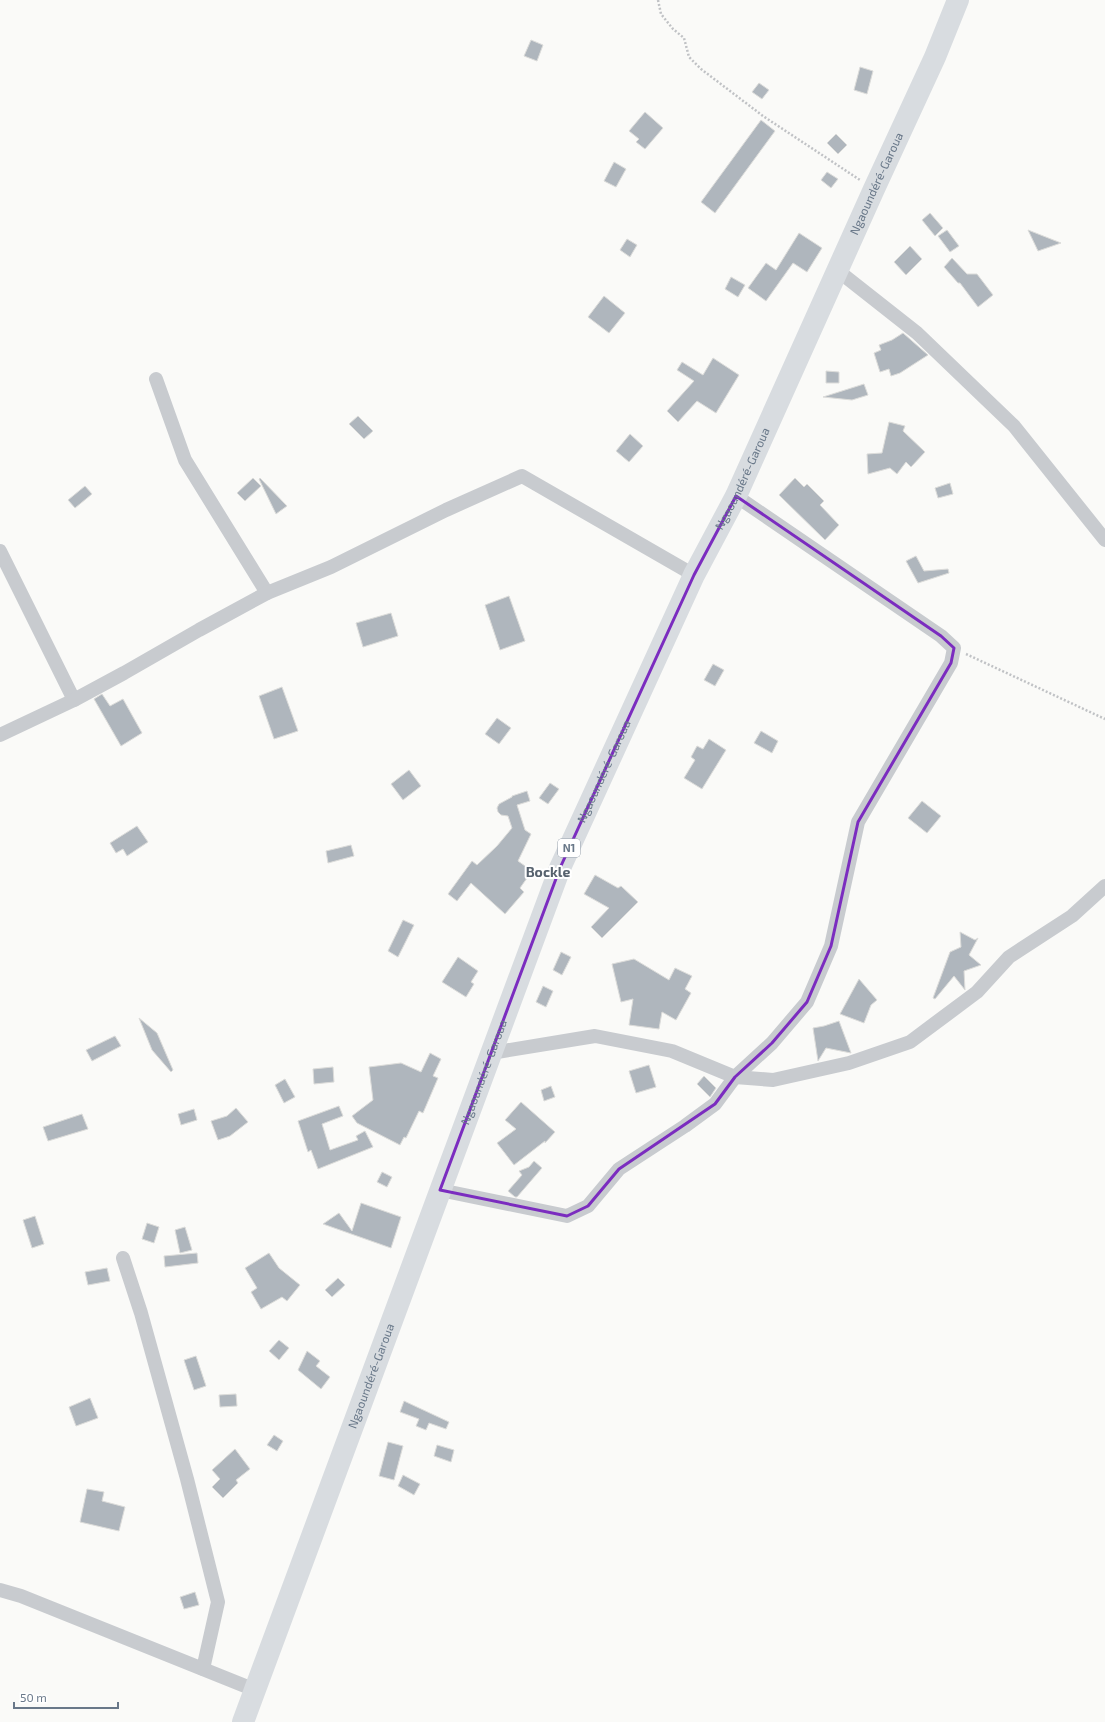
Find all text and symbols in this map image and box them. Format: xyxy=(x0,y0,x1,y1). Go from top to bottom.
street label: Ngaoundéré-Garoua xyxy=(846,130,905,237)
street label: Ngaoundéré-Garoua xyxy=(711,425,772,532)
street label: Ngaoundéré-Garoua xyxy=(574,718,633,825)
road number: N1 xyxy=(558,839,580,857)
district label: Bockle xyxy=(526,863,570,880)
street label: Ngaoundéré-Garoua xyxy=(457,1017,509,1127)
street label: Ngaoundéré-Garoua xyxy=(345,1321,396,1430)
scale bar xyxy=(14,1684,118,1710)
text: 50 m xyxy=(20,1690,47,1704)

